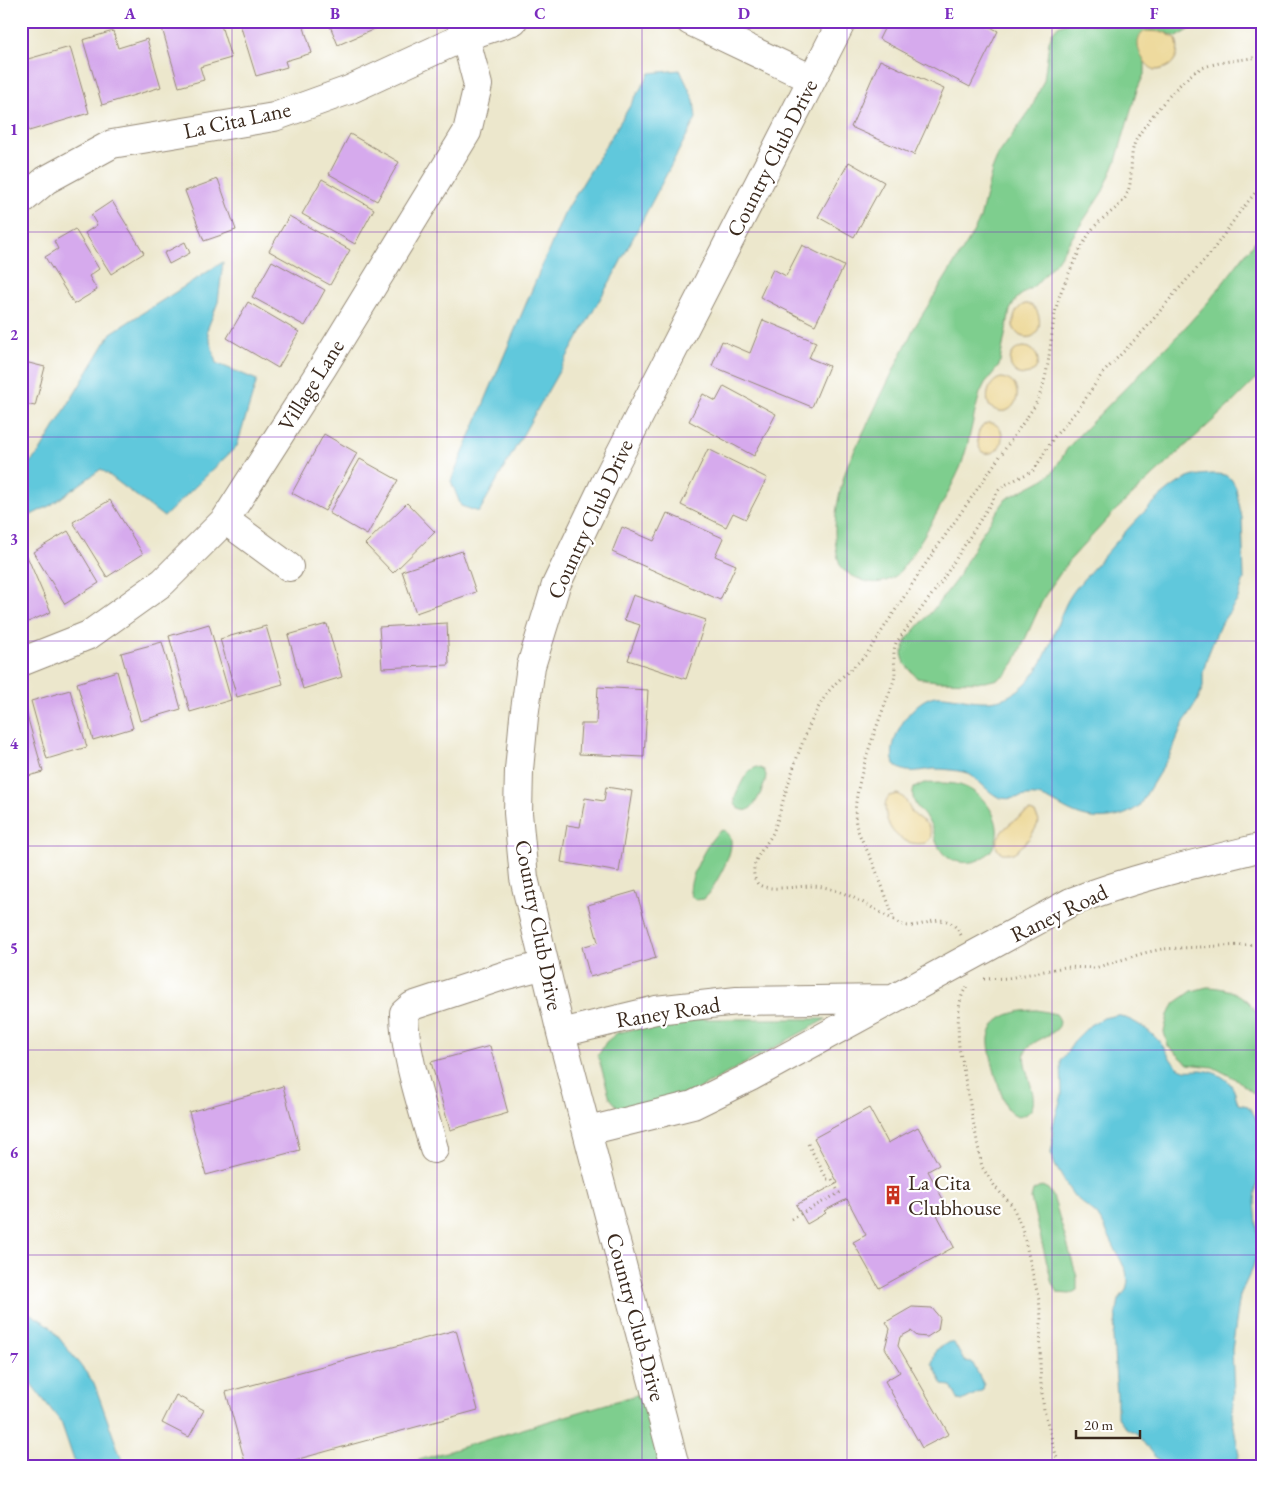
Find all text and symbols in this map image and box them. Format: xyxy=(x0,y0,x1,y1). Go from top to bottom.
text: A xyxy=(123,3,136,24)
text: B xyxy=(330,3,340,24)
text: C xyxy=(534,3,546,24)
text: D xyxy=(738,3,750,24)
text: E xyxy=(944,3,954,24)
text: F xyxy=(1150,3,1159,24)
street label: Country Club Drive xyxy=(720,74,824,242)
street label: La Cita Lane xyxy=(181,94,294,146)
text: 1 xyxy=(10,119,18,140)
text: 2 xyxy=(10,324,19,345)
street label: Village Lane xyxy=(271,333,351,437)
street label: Country Club Drive xyxy=(540,434,640,604)
text: 3 xyxy=(10,529,18,550)
text: 4 xyxy=(10,733,19,754)
street label: Country Club Drive xyxy=(508,837,570,1013)
street label: Raney Road xyxy=(1006,877,1113,949)
text: 5 xyxy=(10,938,18,959)
street label: Raney Road xyxy=(614,989,723,1035)
text: 6 xyxy=(10,1142,19,1163)
place label: La Cita Clubhouse xyxy=(908,1168,1001,1222)
building icon: La Cita Clubhouse xyxy=(882,1184,904,1206)
street label: Country Club Drive xyxy=(600,1230,673,1405)
text: 7 xyxy=(10,1347,19,1368)
scale bar xyxy=(1076,1407,1140,1439)
text: 20 m xyxy=(1084,1415,1113,1434)

